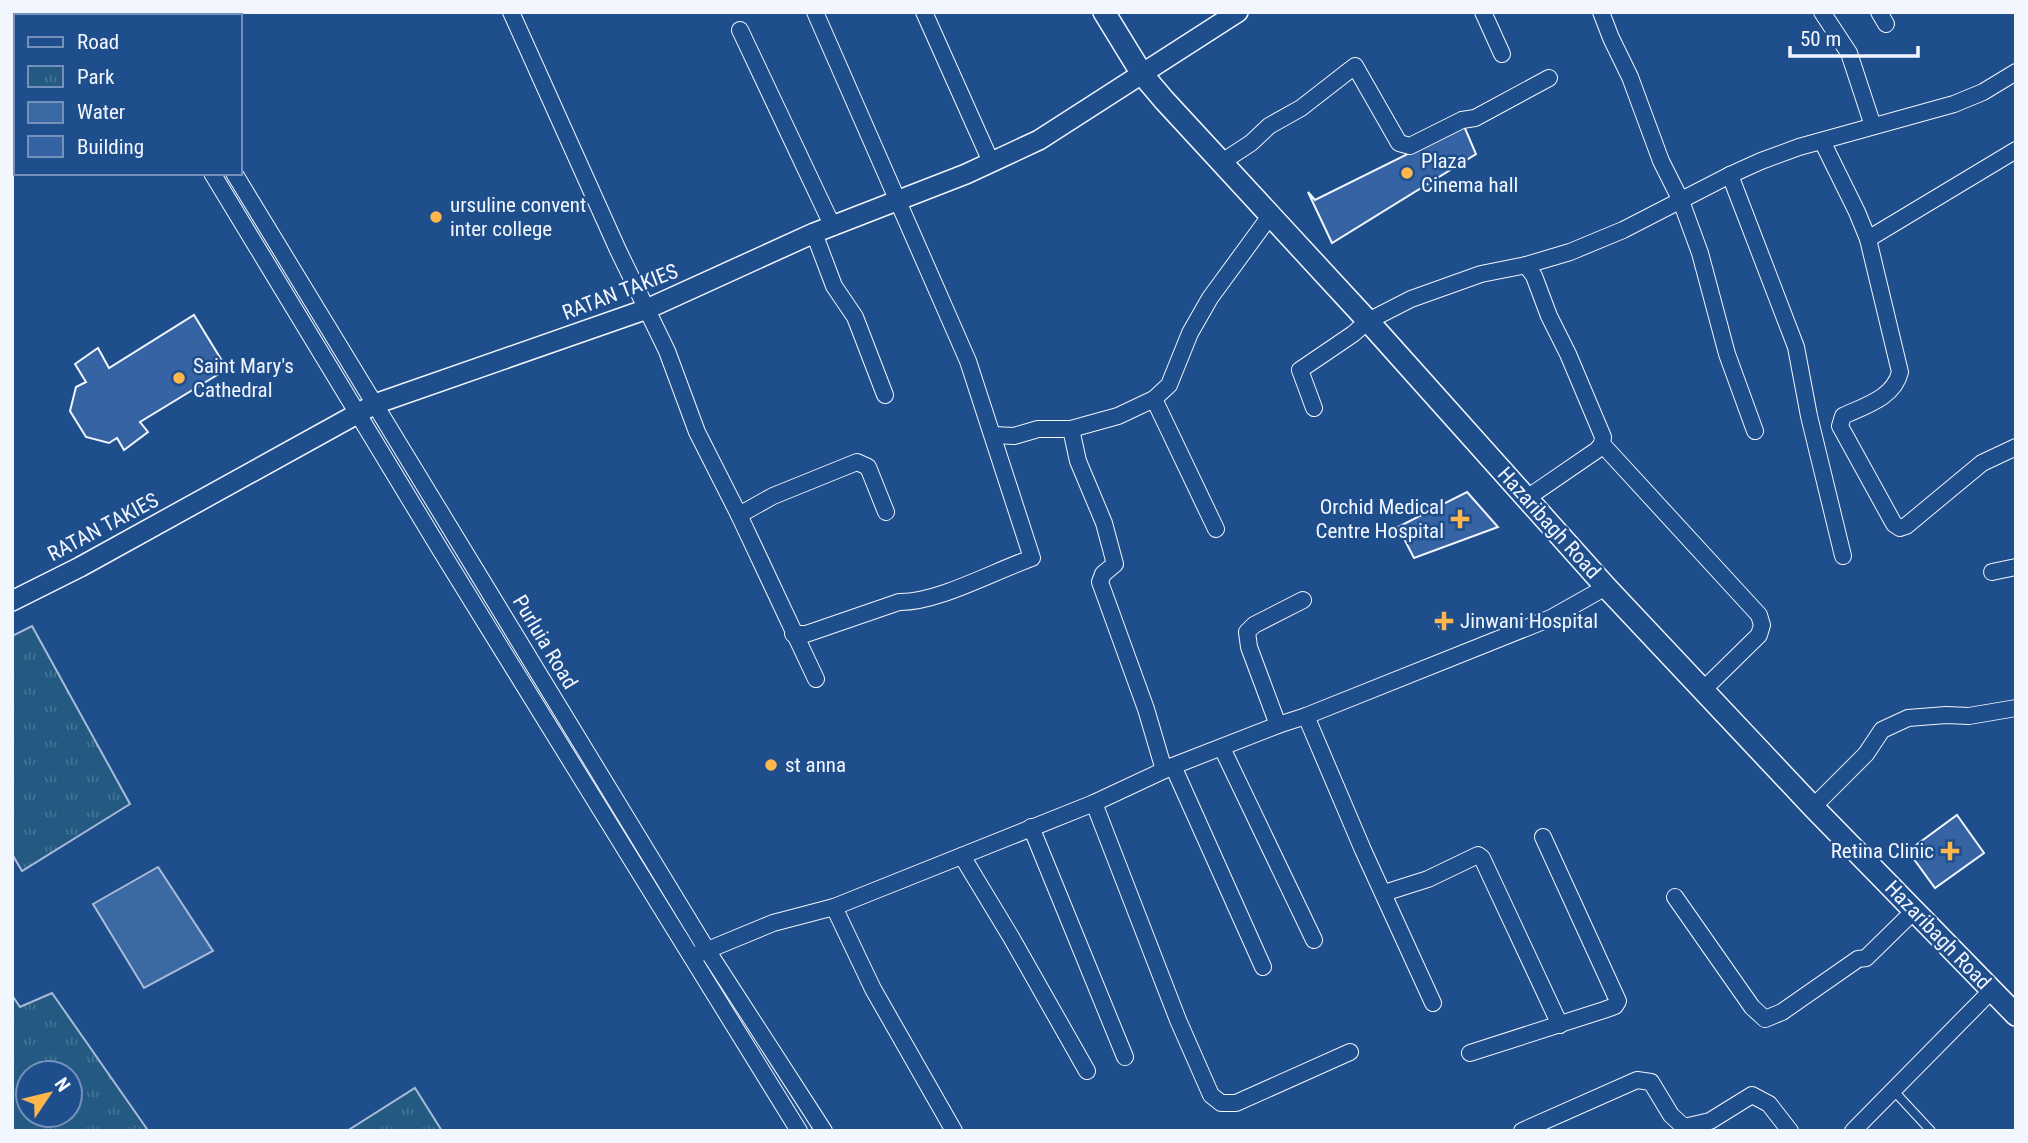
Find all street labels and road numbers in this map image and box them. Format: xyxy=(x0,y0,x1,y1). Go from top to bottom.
street label: RATAN TAKIES xyxy=(559,259,681,325)
street label: Hazaribagh Road xyxy=(1493,462,1605,584)
street label: RATAN TAKIES xyxy=(44,488,163,566)
street label: Purluia Road xyxy=(508,591,582,693)
street label: Hazaribagh Road xyxy=(1880,876,1996,994)

